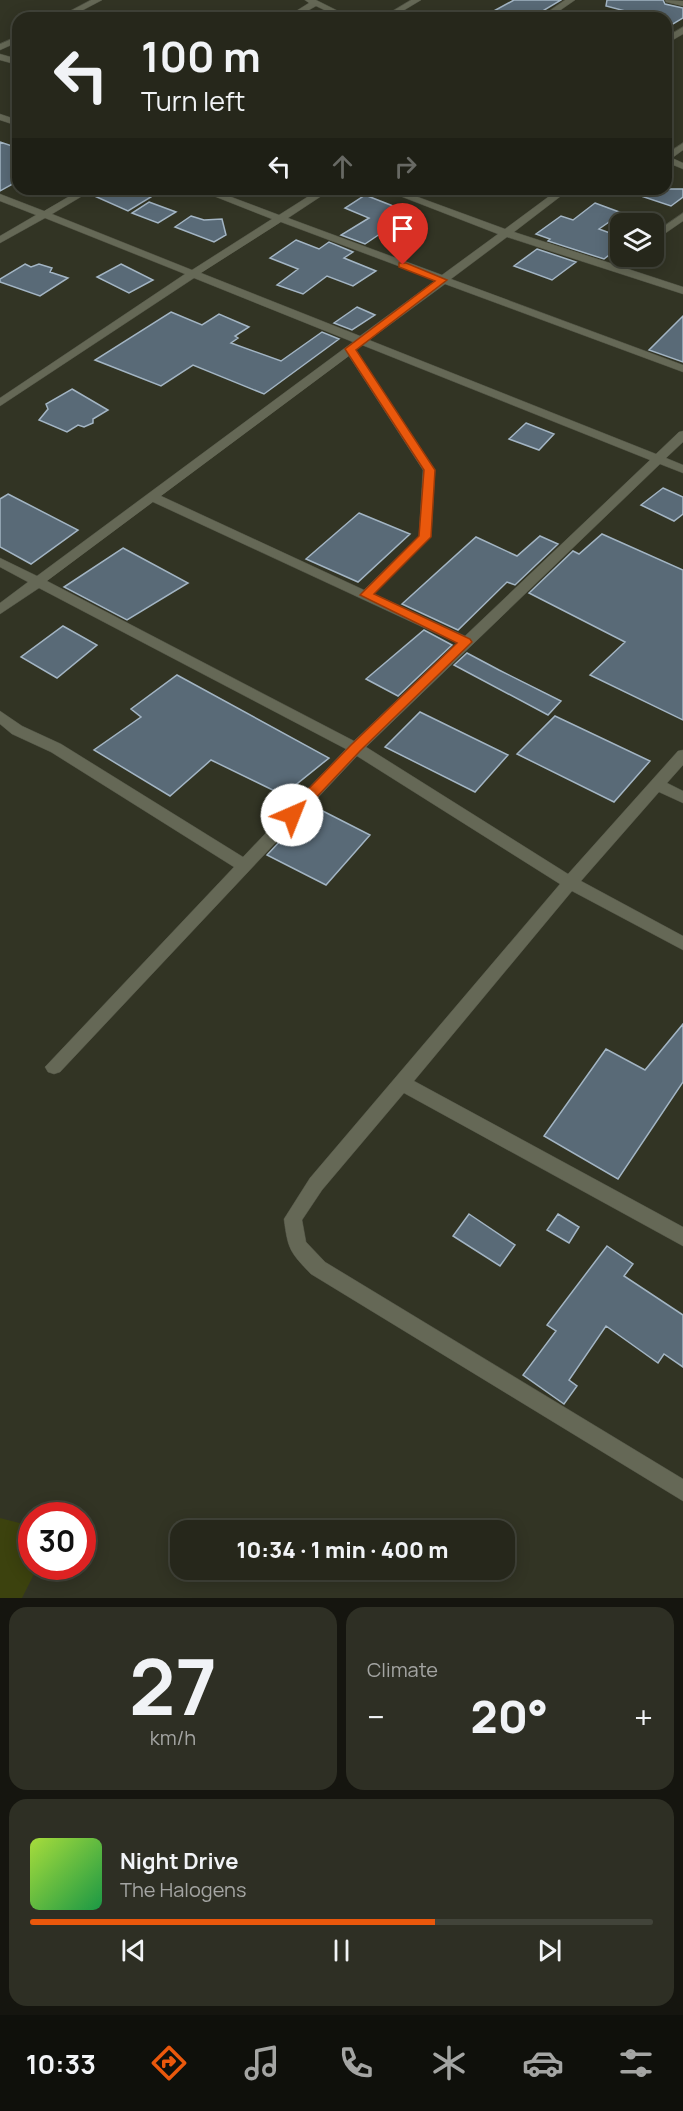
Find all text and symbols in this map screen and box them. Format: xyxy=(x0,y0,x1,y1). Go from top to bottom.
text: 100 m xyxy=(141,27,261,85)
icon: left xyxy=(42,36,120,114)
text: Turn left xyxy=(141,82,245,119)
icon: left xyxy=(263,150,296,183)
icon: ahead xyxy=(326,150,359,183)
icon: right xyxy=(389,150,422,183)
pin xyxy=(377,203,428,265)
icon: arrive xyxy=(386,212,419,245)
map controls xyxy=(610,213,664,267)
button: layers xyxy=(610,213,664,267)
position arrow xyxy=(260,783,324,847)
speed limit sign: 30 xyxy=(18,1502,96,1580)
text: 10:34 · 1 min · 400 m xyxy=(237,1535,448,1565)
text: 27 xyxy=(129,1632,217,1738)
text: Climate xyxy=(367,1656,438,1683)
text: 20° xyxy=(471,1685,548,1747)
text: − xyxy=(367,1694,385,1739)
text: + xyxy=(634,1694,653,1739)
text: km/h xyxy=(150,1724,196,1751)
text: Night Drive xyxy=(120,1846,239,1876)
text: The Halogens xyxy=(120,1876,246,1903)
icon: previous xyxy=(117,1934,150,1967)
icon: pause xyxy=(325,1934,358,1967)
icon: next xyxy=(533,1934,566,1967)
icon: directions xyxy=(148,2042,190,2084)
icon: music xyxy=(241,2042,283,2084)
icon: phone xyxy=(335,2042,377,2084)
icon: climate xyxy=(428,2042,470,2084)
icon: car xyxy=(522,2042,564,2084)
icon: filters xyxy=(615,2042,657,2084)
text: 10:33 xyxy=(26,2045,96,2082)

